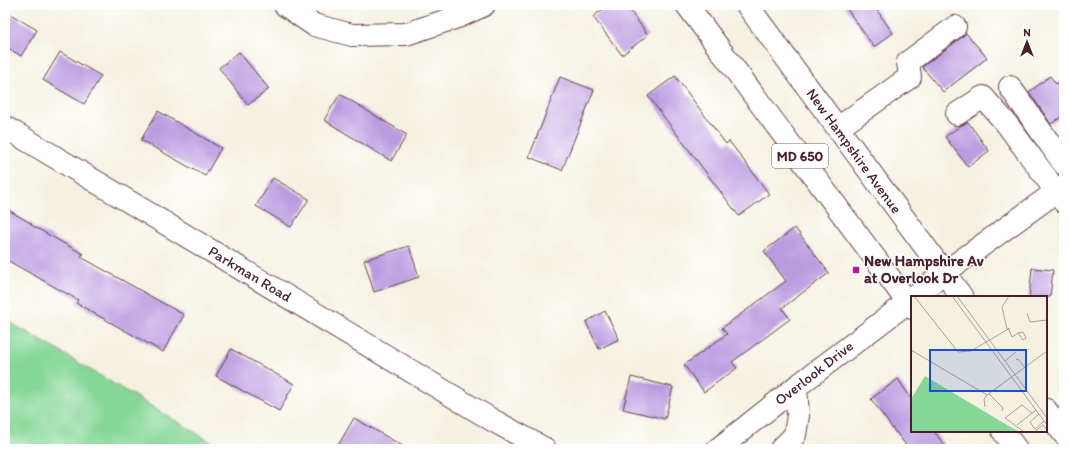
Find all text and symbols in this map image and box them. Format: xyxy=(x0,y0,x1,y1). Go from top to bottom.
north arrow xyxy=(1007,22,1047,62)
text: N xyxy=(1023,26,1031,39)
street label: New Hampshire Avenue xyxy=(803,85,905,217)
road number: MD 650 xyxy=(772,144,828,168)
street label: Parkman Road xyxy=(205,242,295,306)
place label: New Hampshire Av at Overlook Dr xyxy=(864,252,984,287)
marker: New Hampshire Av at Overlook Dr xyxy=(851,265,861,275)
inset map xyxy=(911,296,1047,432)
street label: Overlook Drive xyxy=(771,337,857,409)

